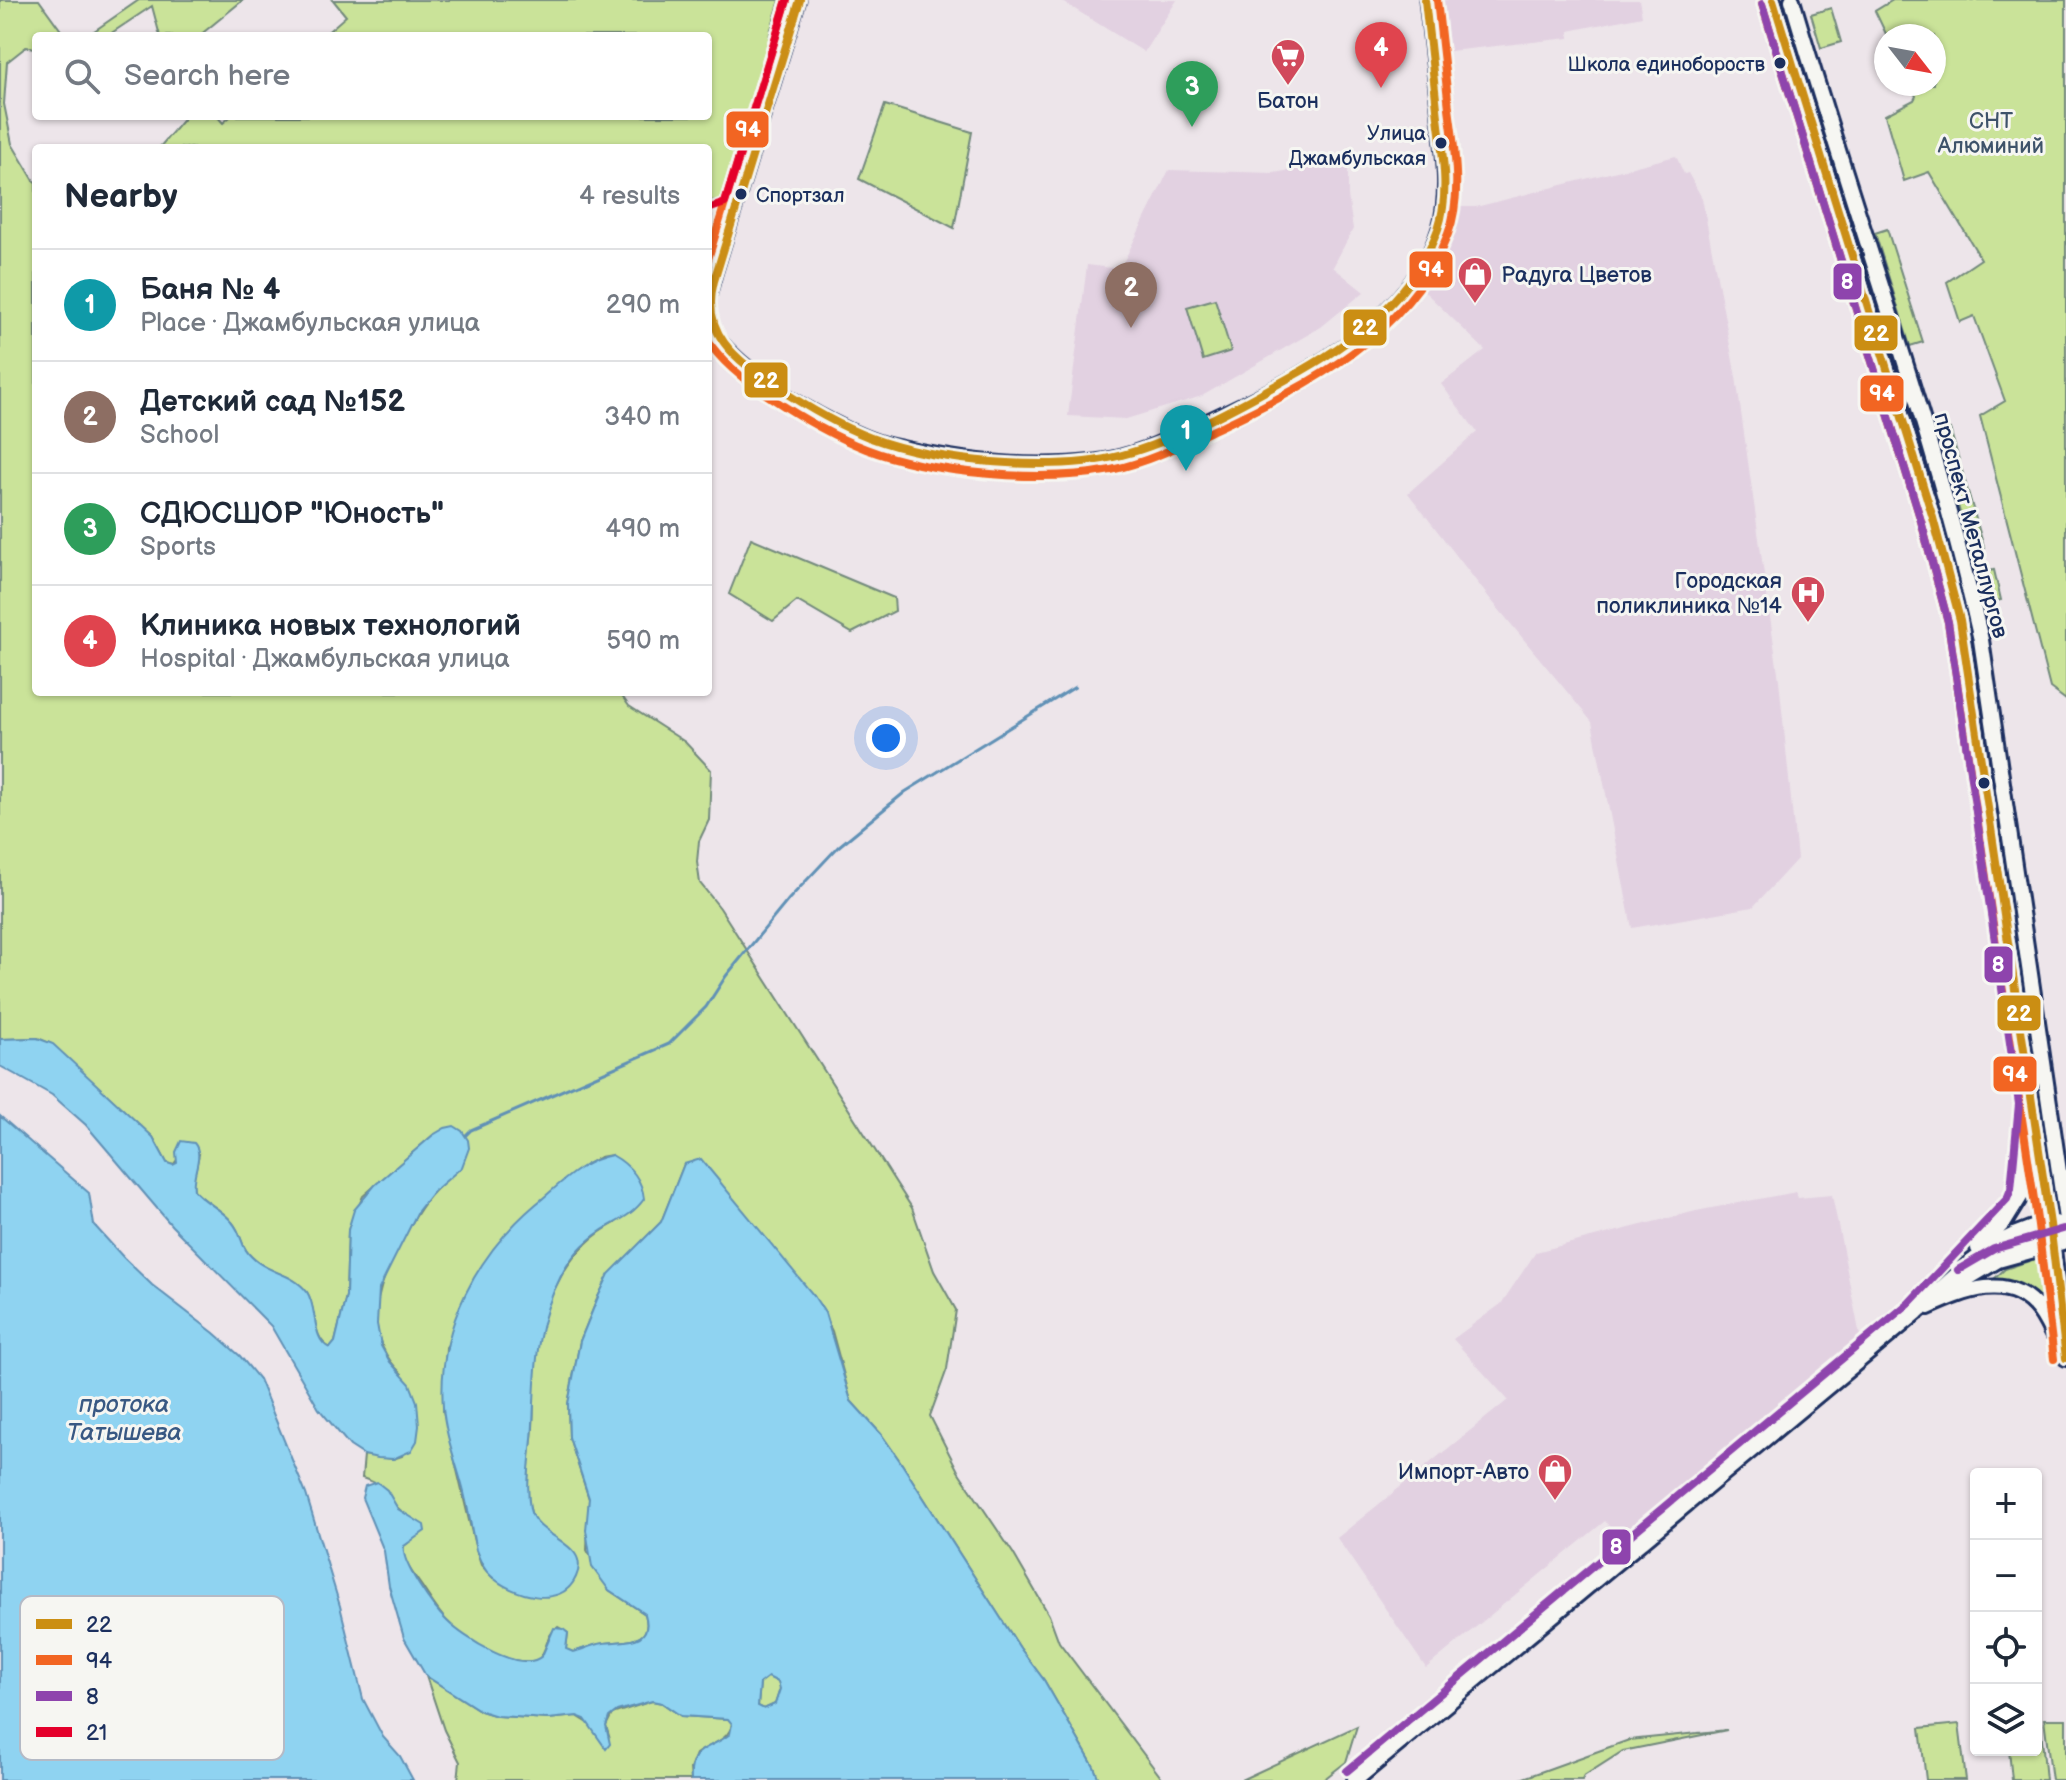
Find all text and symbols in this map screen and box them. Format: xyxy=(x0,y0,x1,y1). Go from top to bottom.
pin: 4 xyxy=(1355,22,1407,88)
north arrow xyxy=(1874,24,1946,96)
search box xyxy=(32,32,712,120)
supermarket icon: Батон xyxy=(1269,37,1307,87)
place label: Школа единобороств xyxy=(1568,53,1766,77)
icon: search xyxy=(60,54,104,98)
marker: Школа единобороств xyxy=(1772,55,1788,71)
text: Search here xyxy=(124,58,290,94)
pin: 3 xyxy=(1166,61,1218,127)
place label: Батон xyxy=(1257,88,1319,115)
park label: СНТ Алюминий xyxy=(1937,108,2044,160)
line badge: 94 xyxy=(725,110,770,149)
text: 94 xyxy=(735,117,761,144)
place label: Улица Джамбульская xyxy=(1289,122,1426,171)
marker: Улица Джамбульская xyxy=(1433,135,1449,151)
text: Nearby xyxy=(64,176,178,217)
text: 4 results xyxy=(579,181,680,212)
place label: Спортзал xyxy=(756,184,845,208)
marker: Спортзал xyxy=(733,186,749,202)
line badge: 94 xyxy=(1408,250,1454,289)
shop icon: Радуга Цветов xyxy=(1456,255,1494,305)
text: 94 xyxy=(1418,257,1444,284)
pin: 2 xyxy=(1105,262,1157,328)
place label: Радуга Цветов xyxy=(1501,262,1652,289)
line badge: 8 xyxy=(1832,262,1863,301)
text: 8 xyxy=(1840,269,1854,296)
text: Баня № 4 xyxy=(140,272,281,308)
text: 1 xyxy=(85,290,95,321)
text: 290 m xyxy=(606,290,680,321)
text: Place · Джамбульская улица xyxy=(140,308,480,339)
line badge: 22 xyxy=(1342,308,1388,347)
line badge: 22 xyxy=(1853,314,1899,352)
text: 22 xyxy=(1352,315,1378,342)
text: 22 xyxy=(1863,321,1889,348)
line badge: 22 xyxy=(743,361,789,399)
text: 22 xyxy=(753,368,779,395)
line badge: 94 xyxy=(1859,374,1905,413)
text: 94 xyxy=(1869,381,1895,408)
text: Детский сад №152 xyxy=(140,384,405,420)
text: 2 xyxy=(82,402,98,433)
text: 340 m xyxy=(604,402,680,433)
pin: 1 xyxy=(1160,405,1212,471)
street label: проспект Металлургов xyxy=(1927,410,2014,642)
text: School xyxy=(140,420,219,451)
text: СДЮСШОР "Юность" xyxy=(140,496,444,532)
text: 3 xyxy=(82,514,98,545)
text: 490 m xyxy=(605,514,680,545)
text: Sports xyxy=(140,532,216,563)
place label: Городская поликлиника №14 xyxy=(1596,568,1783,620)
hospital icon: Городская поликлиника №14 xyxy=(1789,574,1827,624)
text: Клиника новых технологий xyxy=(140,608,521,644)
text: 4 xyxy=(82,626,98,657)
text: 590 m xyxy=(606,626,680,657)
text: Hospital · Джамбульская улица xyxy=(140,644,510,675)
your location xyxy=(866,718,906,758)
unlabelled marker xyxy=(1976,775,1992,791)
line badge: 8 xyxy=(1983,945,2014,984)
text: 8 xyxy=(1991,952,2005,979)
line badge: 22 xyxy=(1996,994,2042,1032)
text: 22 xyxy=(2006,1001,2032,1028)
line badge: 94 xyxy=(1992,1055,2038,1093)
text: 94 xyxy=(2002,1062,2028,1089)
water label: протока Татышева xyxy=(66,1390,182,1447)
shop icon: Импорт-Авто xyxy=(1536,1452,1574,1502)
place label: Импорт-Авто xyxy=(1398,1459,1529,1486)
map controls xyxy=(1970,1468,2042,1756)
button: + xyxy=(1970,1468,2042,1540)
line badge: 8 xyxy=(1601,1528,1632,1566)
text: 8 xyxy=(1609,1534,1623,1561)
button: − xyxy=(1970,1540,2042,1612)
legend xyxy=(20,1596,284,1760)
text: 22 xyxy=(86,1612,112,1639)
button: locate xyxy=(1970,1612,2042,1684)
text: 94 xyxy=(86,1648,113,1675)
text: 8 xyxy=(86,1684,99,1711)
button: layers xyxy=(1970,1684,2042,1756)
text: 21 xyxy=(86,1720,107,1747)

